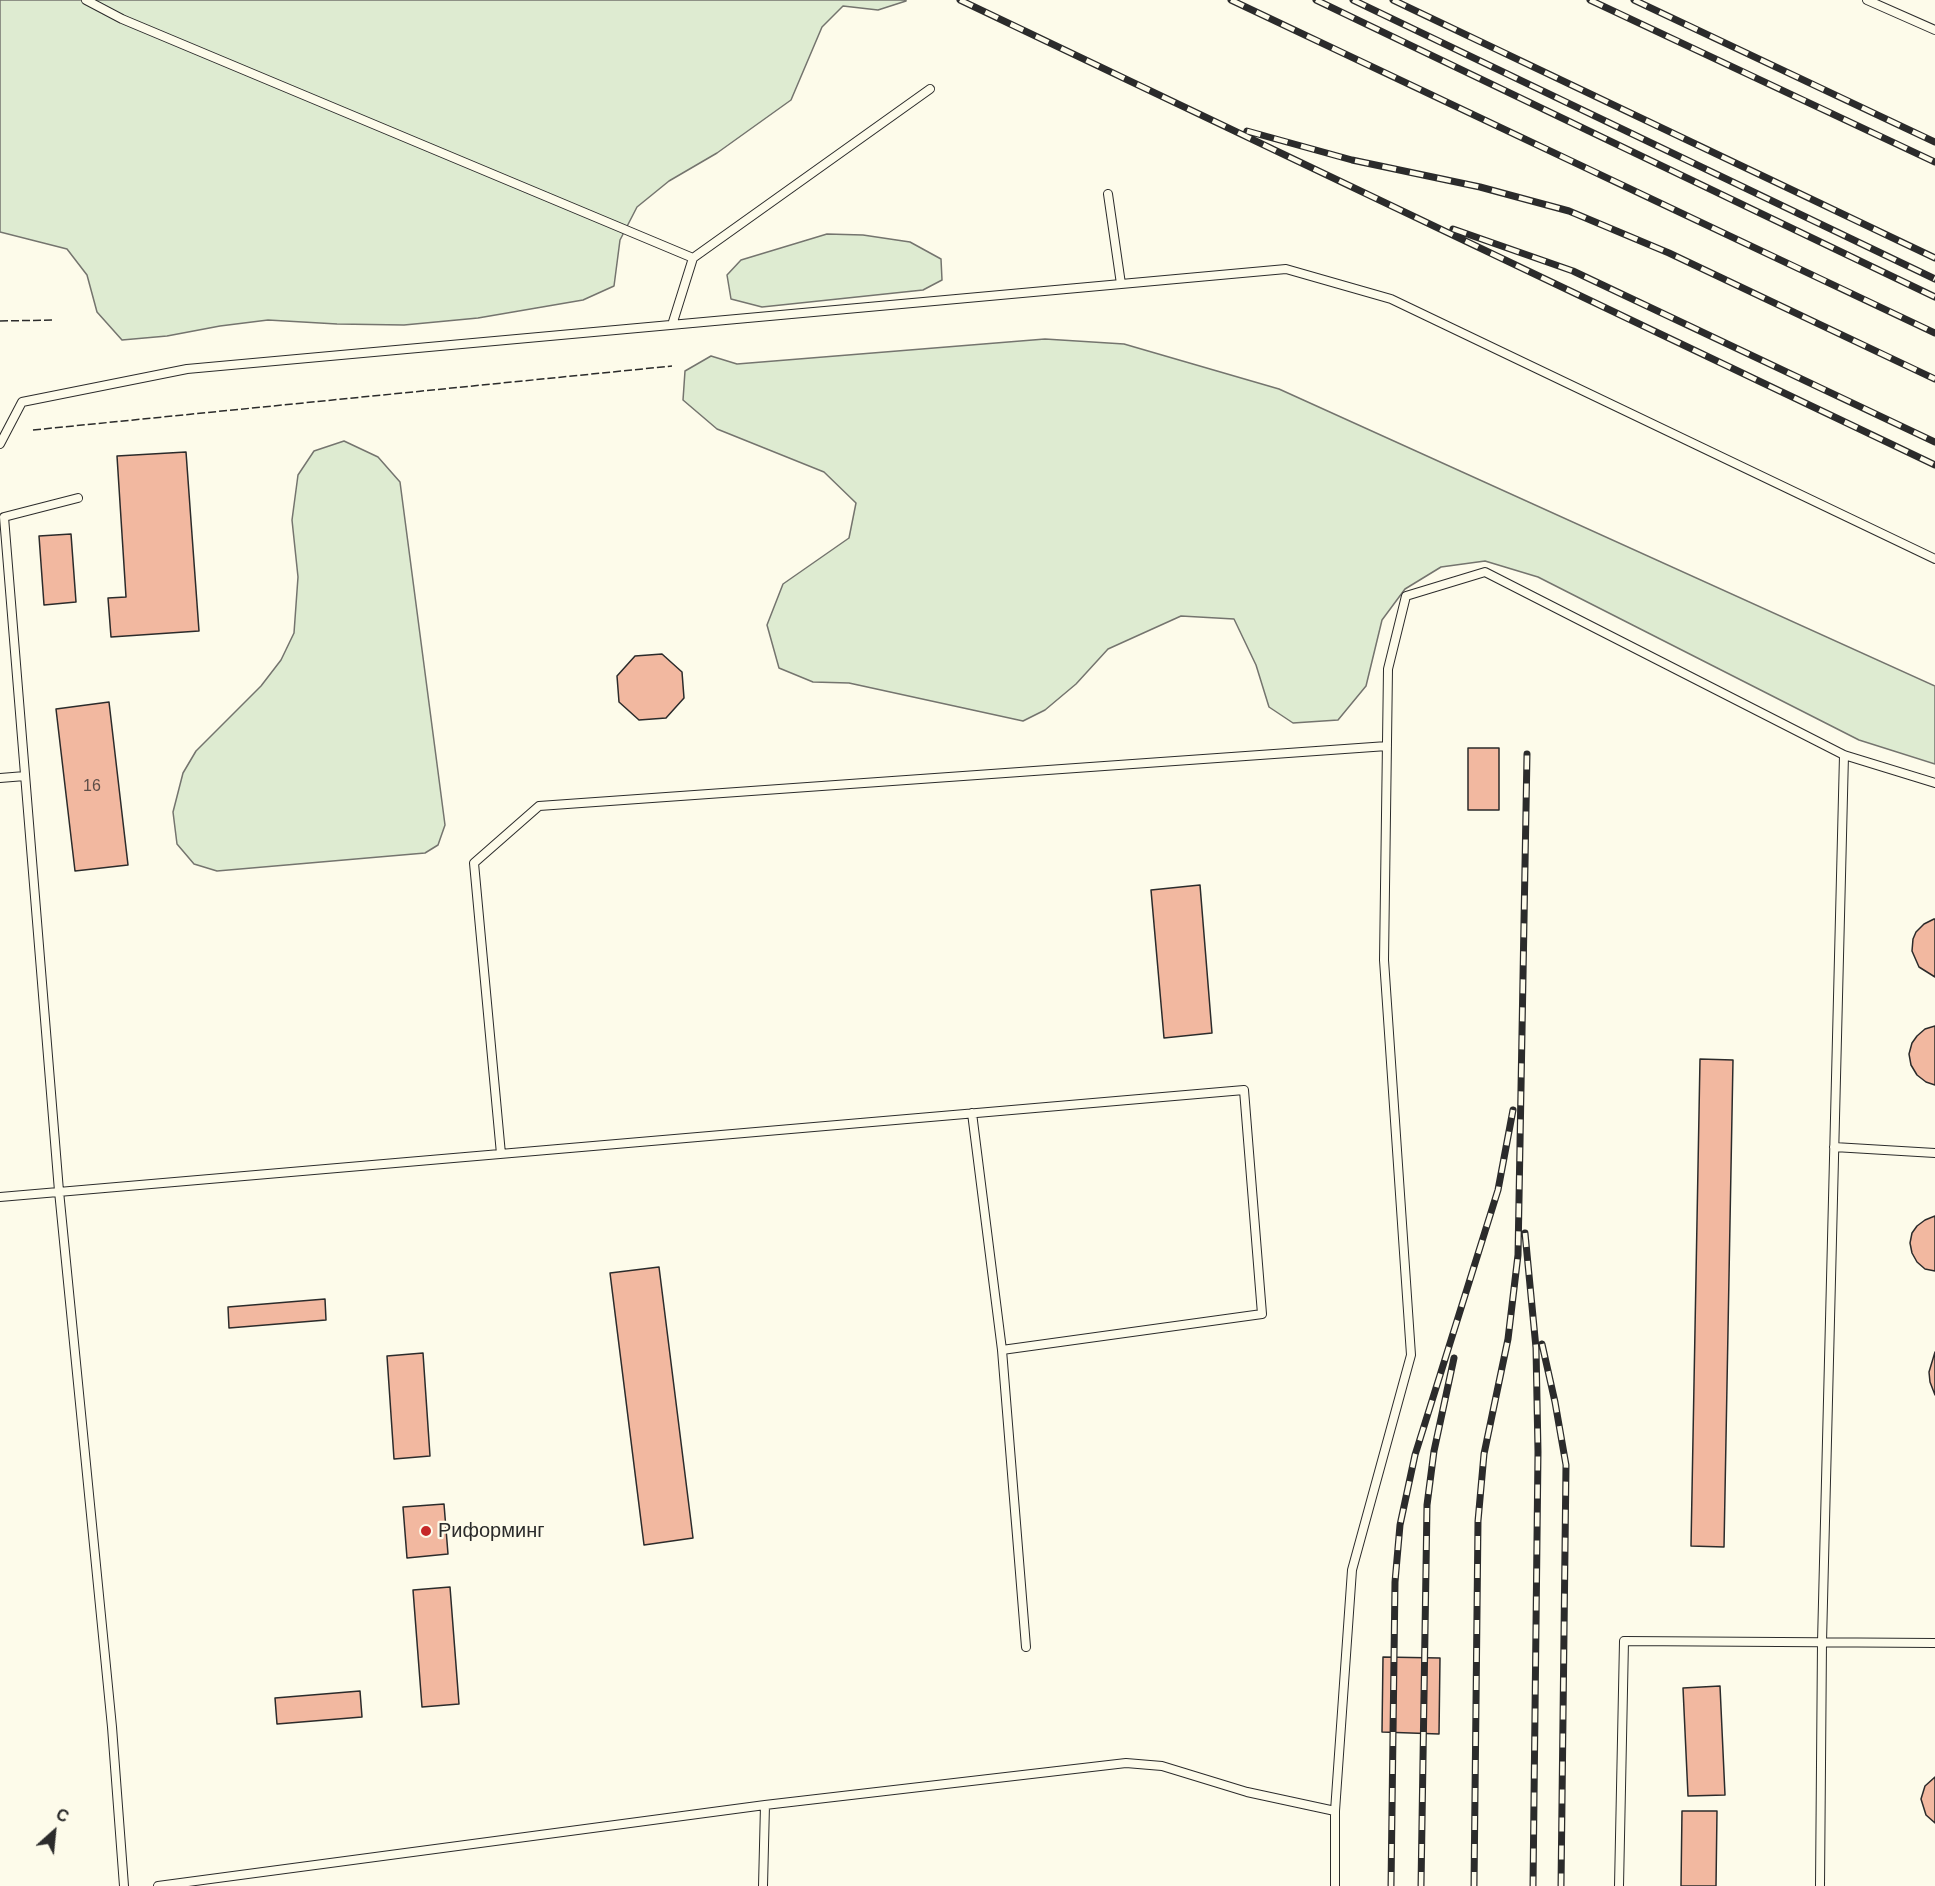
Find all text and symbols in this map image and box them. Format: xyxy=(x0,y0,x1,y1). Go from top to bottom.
house number: 16 xyxy=(83,777,101,797)
place label: Риформинг xyxy=(438,1519,544,1543)
marker: Риформинг xyxy=(419,1524,433,1538)
north arrow xyxy=(24,1802,84,1862)
text: С xyxy=(53,1805,71,1826)

